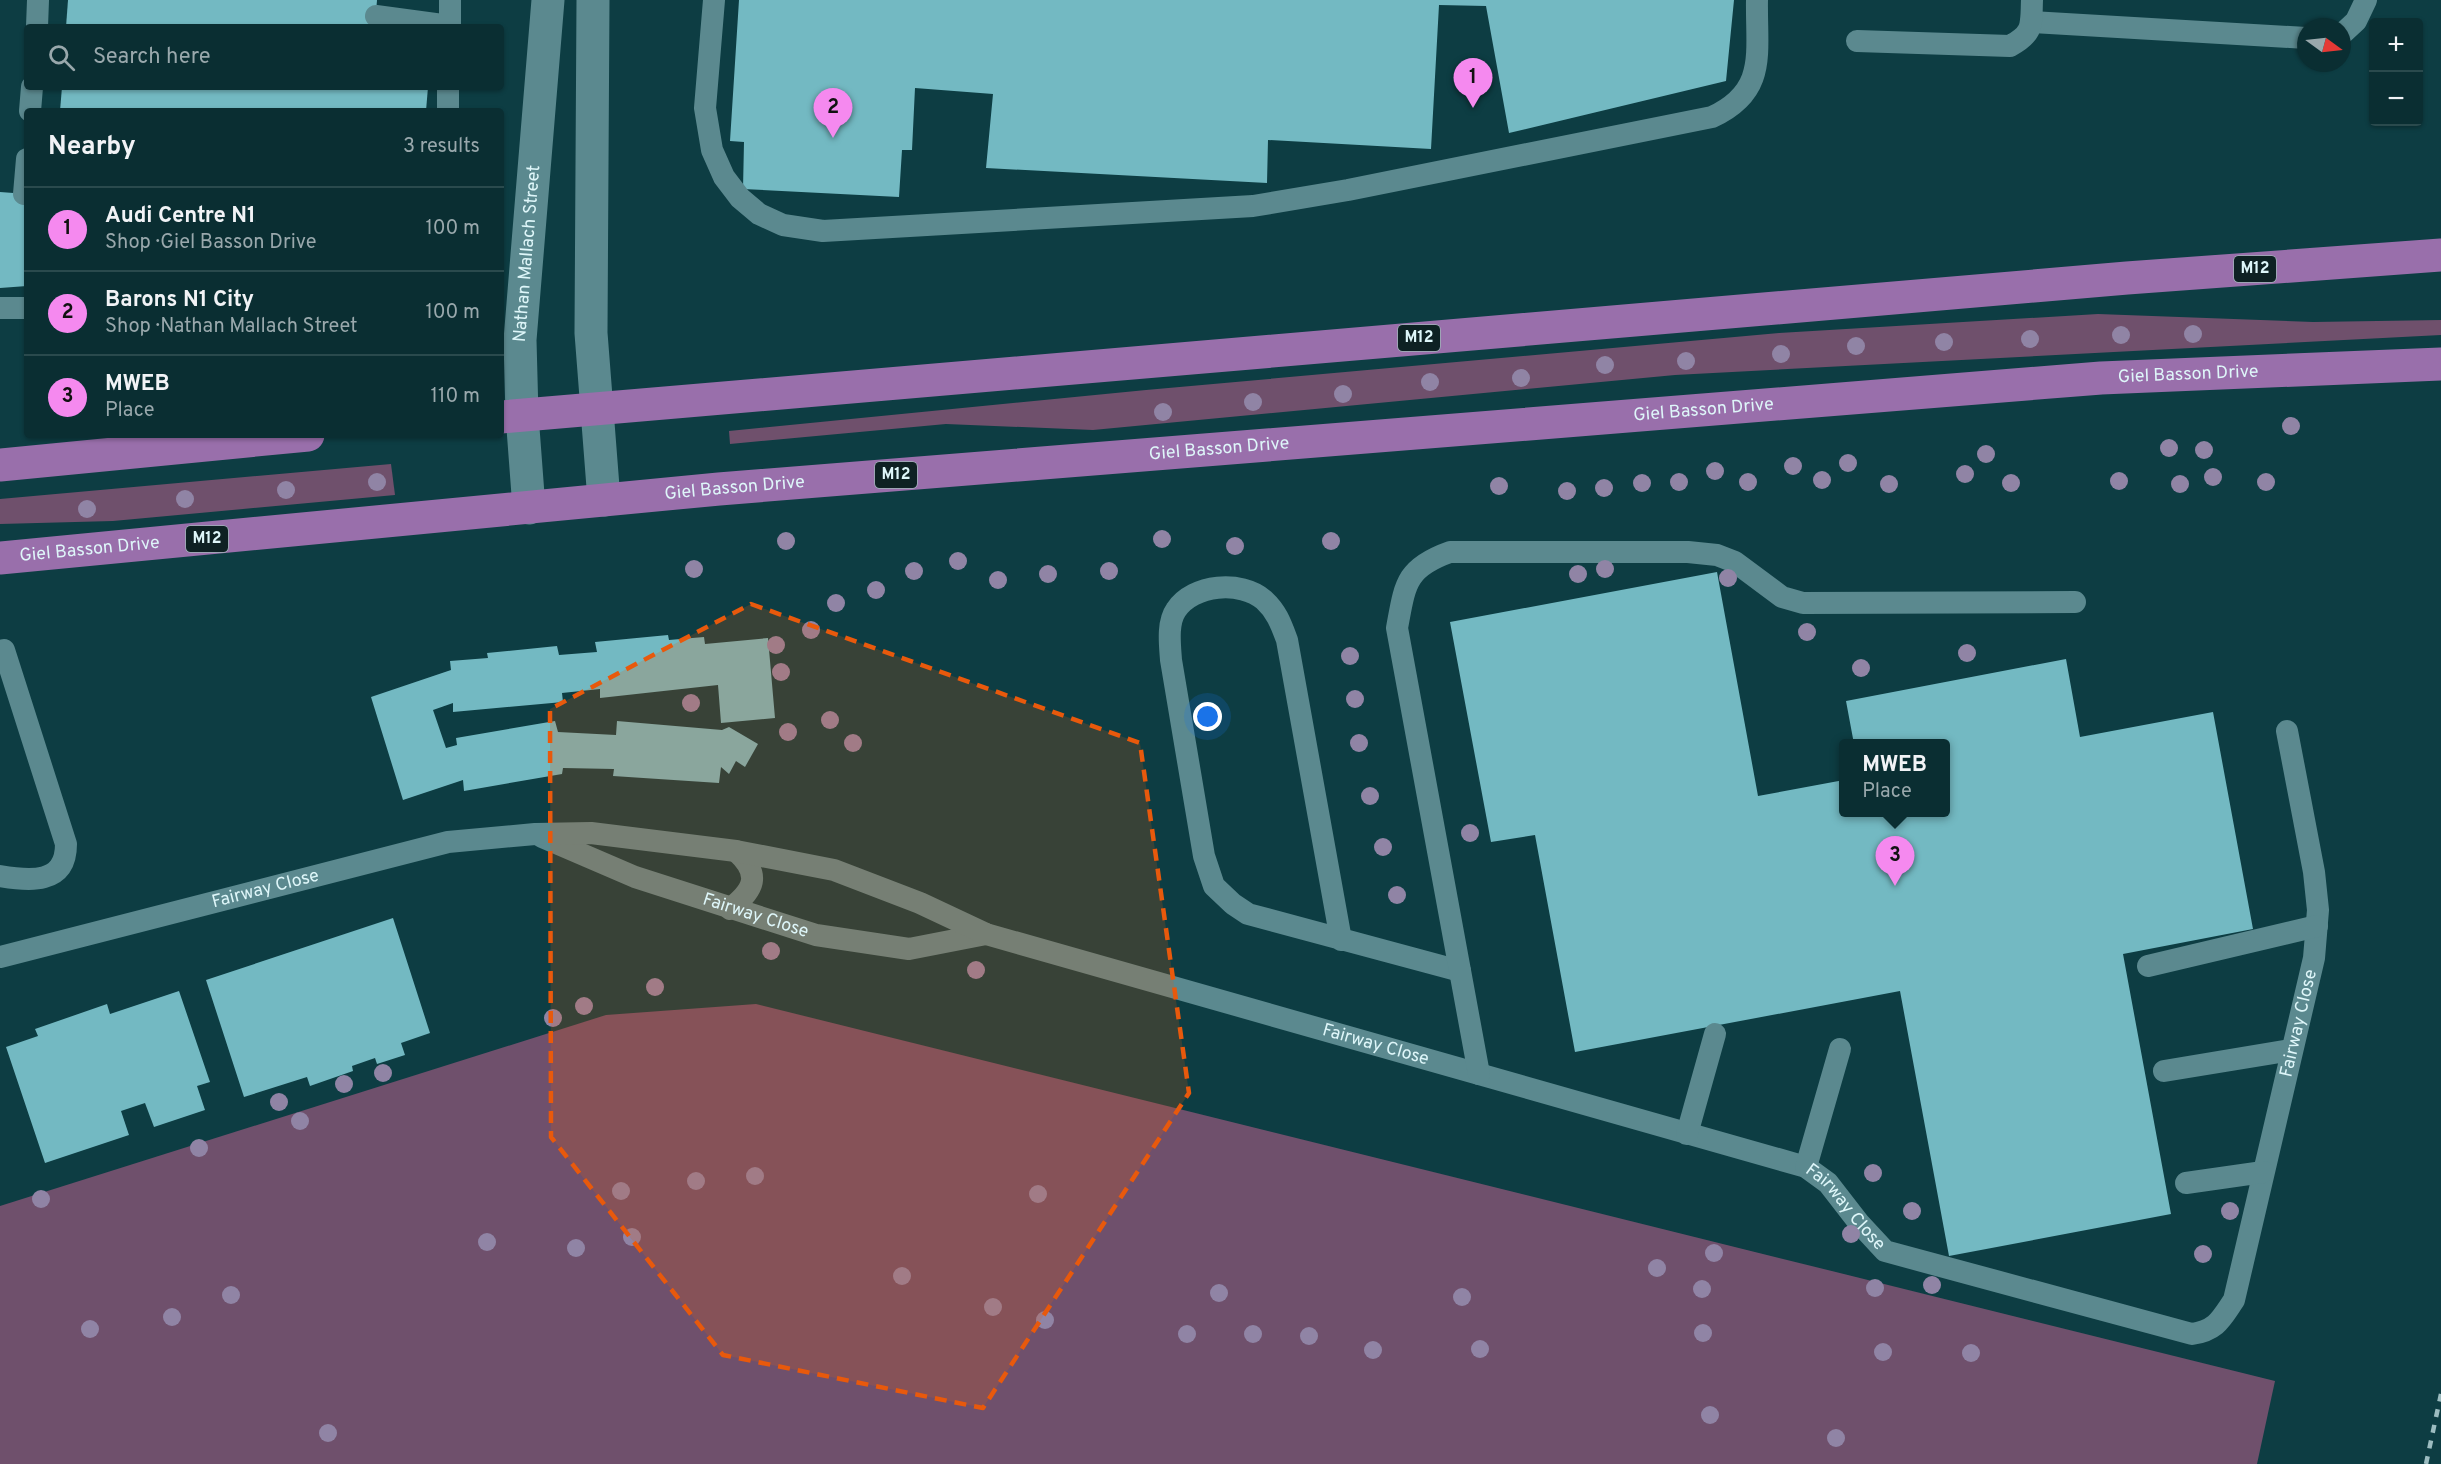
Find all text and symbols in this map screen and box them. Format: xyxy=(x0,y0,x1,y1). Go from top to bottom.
north arrow xyxy=(2297,18,2351,72)
map controls xyxy=(2369,18,2423,126)
button: + xyxy=(2369,18,2423,72)
search box xyxy=(24,24,504,90)
icon: search xyxy=(45,41,78,74)
text: Search here xyxy=(93,44,211,71)
pin: 1 xyxy=(1454,58,1492,108)
button: − xyxy=(2369,72,2423,126)
pin: 2 xyxy=(814,88,852,138)
text: Nearby xyxy=(48,131,136,164)
text: 3 results xyxy=(403,134,480,160)
street label: Nathan Mallach Street xyxy=(508,164,546,343)
text: Audi Centre N1 xyxy=(105,203,256,230)
text: 1 xyxy=(64,216,72,242)
text: 100 m xyxy=(425,216,480,242)
text: Shop · Giel Basson Drive xyxy=(105,230,317,256)
road number: M12 xyxy=(2234,256,2276,282)
text: Barons N1 City xyxy=(105,287,254,314)
text: 2 xyxy=(61,300,74,326)
text: 100 m xyxy=(425,300,480,326)
text: Shop · Nathan Mallach Street xyxy=(105,314,358,340)
road number: M12 xyxy=(1398,325,1440,351)
street label: Giel Basson Drive xyxy=(2117,360,2259,389)
text: MWEB xyxy=(105,371,170,398)
text: 3 xyxy=(62,384,74,410)
text: 110 m xyxy=(431,384,480,410)
street label: Giel Basson Drive xyxy=(1632,393,1775,427)
text: Place xyxy=(105,398,155,424)
street label: Giel Basson Drive xyxy=(1148,432,1290,466)
road number: M12 xyxy=(875,462,917,488)
street label: Giel Basson Drive xyxy=(663,471,806,506)
road number: M12 xyxy=(186,526,228,552)
street label: Giel Basson Drive xyxy=(18,531,161,568)
your location xyxy=(1193,702,1222,731)
popup xyxy=(1839,739,1950,817)
text: MWEB xyxy=(1862,752,1927,779)
text: Place xyxy=(1862,779,1912,805)
pin: 3 xyxy=(1876,836,1914,886)
street label: Fairway Close xyxy=(209,864,321,914)
street label: Fairway Close xyxy=(700,888,812,943)
street label: Fairway Close xyxy=(2275,967,2322,1079)
street label: Fairway Close xyxy=(1320,1019,1432,1071)
street label: Fairway Close xyxy=(1801,1159,1890,1256)

